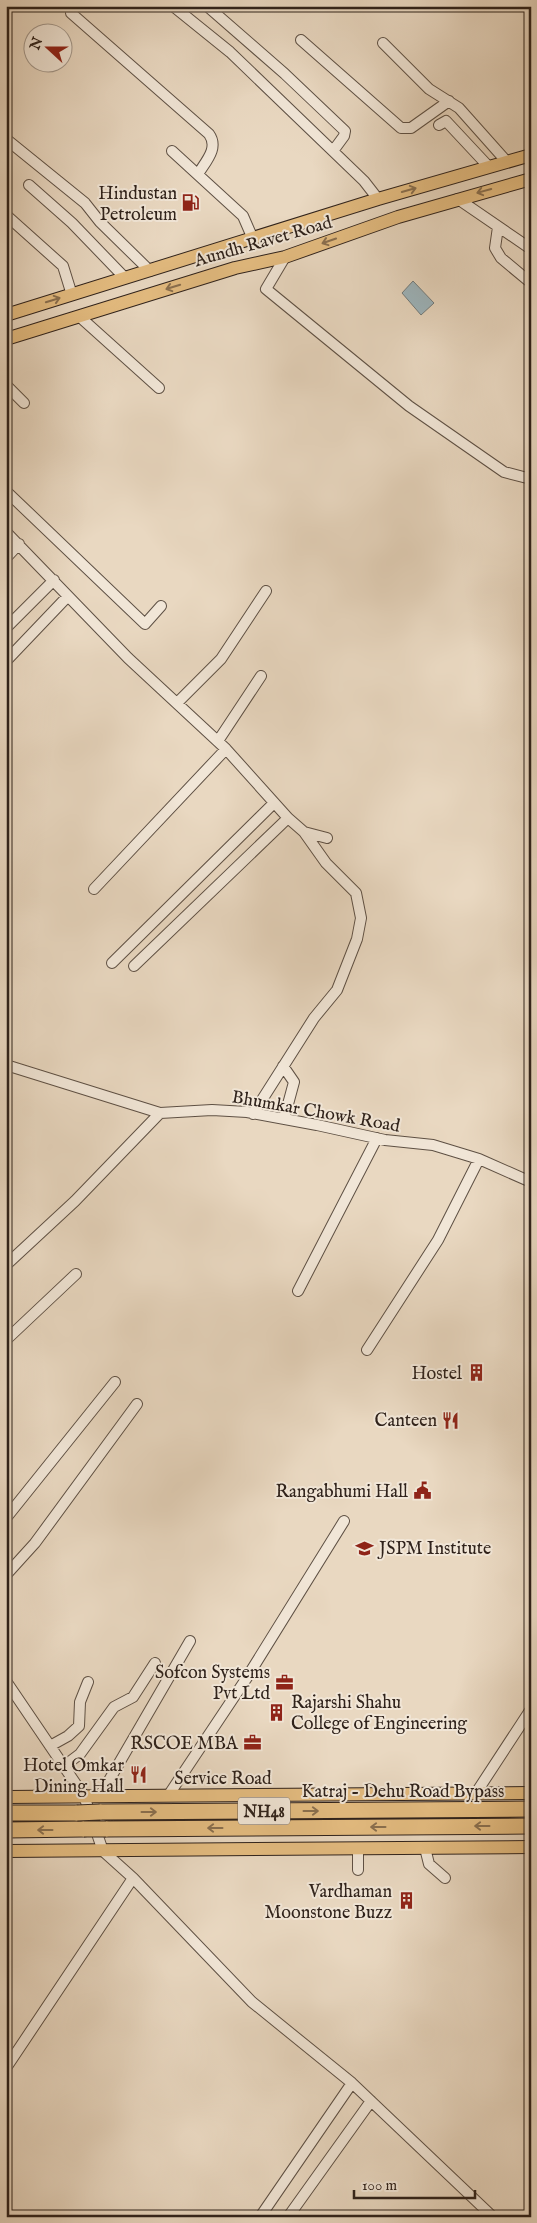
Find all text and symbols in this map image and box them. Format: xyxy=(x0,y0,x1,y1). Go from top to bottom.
north arrow xyxy=(22,22,72,72)
text: N xyxy=(26,35,47,54)
place label: Hindustan Petroleum xyxy=(98,183,177,227)
one-way arrow xyxy=(400,184,416,194)
one-way arrow xyxy=(476,187,492,197)
fuel station icon: Hindustan Petroleum xyxy=(181,193,201,213)
street label: Aundh Ravet Road xyxy=(191,212,335,273)
one-way arrow xyxy=(322,237,337,246)
one-way arrow xyxy=(166,282,182,292)
one-way arrow xyxy=(44,295,60,305)
street label: Bhumkar Chowk Road xyxy=(230,1086,402,1139)
place label: Hostel xyxy=(411,1363,462,1386)
building icon: Hostel xyxy=(466,1363,486,1383)
place label: Canteen xyxy=(375,1410,437,1433)
restaurant icon: Canteen xyxy=(441,1410,461,1430)
place label: Rangabhumi Hall xyxy=(275,1481,408,1504)
public building icon: Rangabhumi Hall xyxy=(412,1481,432,1501)
school or university icon: JSPM Institute xyxy=(355,1538,375,1558)
place label: JSPM Institute xyxy=(377,1538,491,1561)
place label: Sofcon Systems Pvt Ltd xyxy=(155,1662,270,1706)
office icon: Sofcon Systems Pvt Ltd xyxy=(274,1672,294,1692)
place label: Rajarshi Shahu College of Engineering xyxy=(291,1692,467,1736)
building icon: Rajarshi Shahu College of Engineering xyxy=(267,1702,287,1722)
place label: RSCOE MBA xyxy=(130,1733,239,1756)
office icon: RSCOE MBA xyxy=(242,1733,262,1753)
place label: Hotel Omkar Dining Hall xyxy=(23,1755,124,1799)
restaurant icon: Hotel Omkar Dining Hall xyxy=(128,1765,148,1785)
street label: Service Road xyxy=(174,1768,272,1791)
street label: Katraj - Dehu Road Bypass xyxy=(302,1781,504,1804)
road number: NH48 xyxy=(238,1798,290,1824)
one-way arrow xyxy=(303,1806,319,1815)
one-way arrow xyxy=(140,1807,157,1817)
one-way arrow xyxy=(474,1821,490,1831)
one-way arrow xyxy=(370,1822,386,1832)
one-way arrow xyxy=(207,1823,224,1833)
one-way arrow xyxy=(37,1825,54,1835)
place label: Vardhaman Moonstone Buzz xyxy=(265,1881,392,1925)
building icon: Vardhaman Moonstone Buzz xyxy=(396,1891,416,1911)
scale bar xyxy=(354,2168,476,2200)
text: 100 m xyxy=(362,2176,398,2195)

